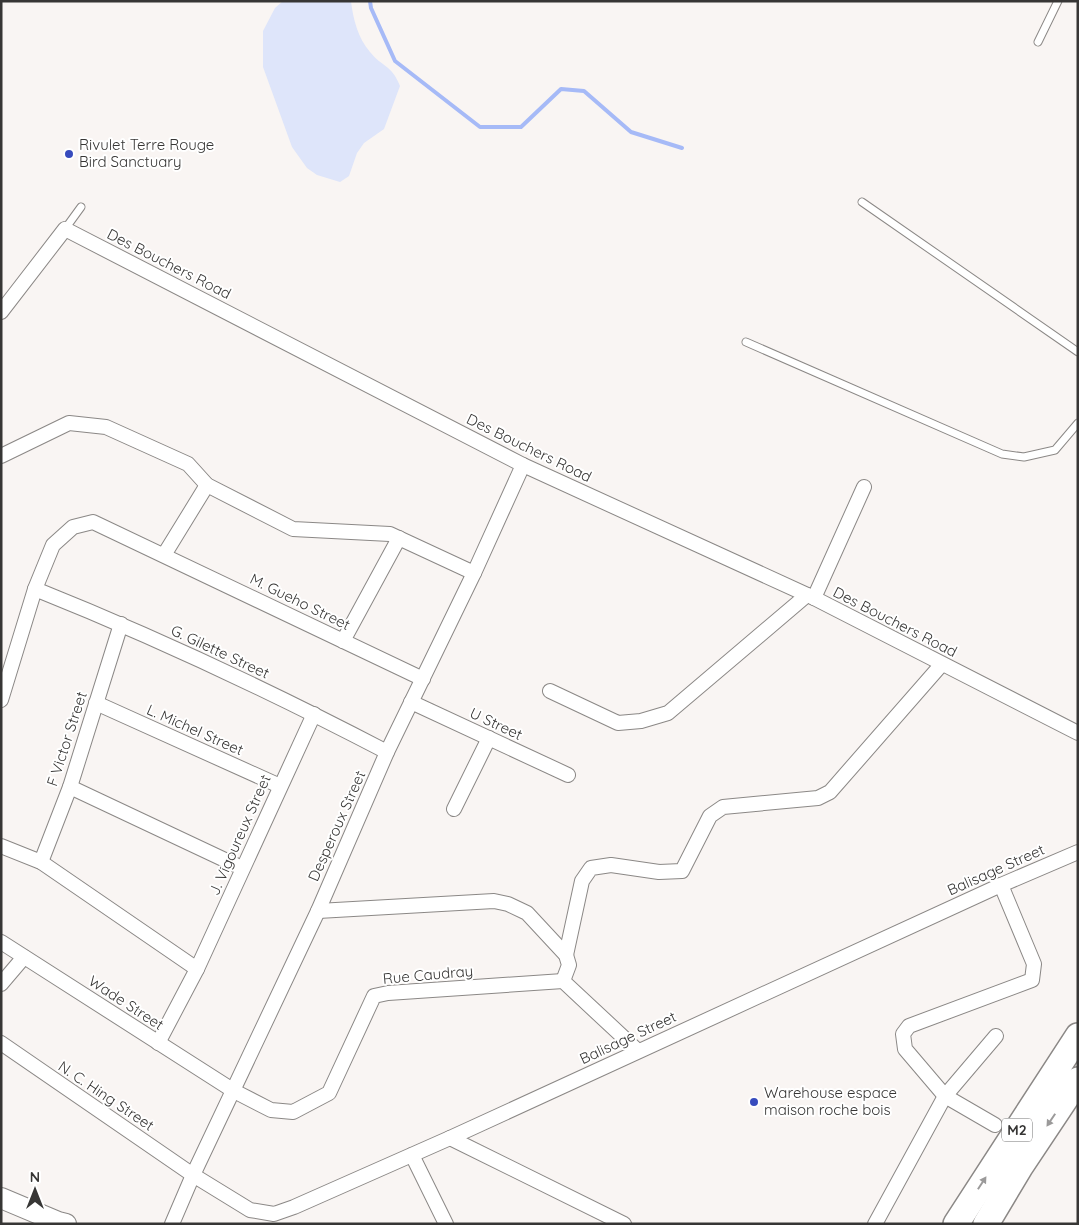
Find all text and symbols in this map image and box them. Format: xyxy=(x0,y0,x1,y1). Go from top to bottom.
place label: Rivulet Terre Rouge Bird Sanctuary xyxy=(79,135,214,171)
marker: Rivulet Terre Rouge Bird Sanctuary xyxy=(63,148,75,160)
street label: Des Bouchers Road xyxy=(104,224,234,303)
street label: Des Bouchers Road xyxy=(464,409,595,486)
street label: M. Gueho Street xyxy=(247,569,354,634)
street label: Des Bouchers Road xyxy=(830,582,960,661)
street label: G. Gilette Street xyxy=(168,620,272,683)
street label: F Victor Street xyxy=(42,689,91,789)
street label: L. Michel Street xyxy=(144,700,246,759)
street label: U Street xyxy=(467,703,526,744)
street label: Desperoux Street xyxy=(304,767,369,884)
street label: J. Vigoureux Street xyxy=(204,772,275,898)
street label: Balisage Street xyxy=(944,840,1047,899)
street label: Rue Caudray xyxy=(382,961,474,988)
street label: Wade Street xyxy=(85,971,168,1034)
street label: Balisage Street xyxy=(576,1007,679,1068)
street label: N. C. Hing Street xyxy=(55,1057,158,1135)
place label: Warehouse espace maison roche bois xyxy=(764,1083,897,1119)
marker: Warehouse espace maison roche bois xyxy=(748,1096,760,1108)
one-way arrow xyxy=(1046,1114,1056,1127)
road number: M2 xyxy=(1002,1118,1032,1142)
north arrow xyxy=(10,1165,60,1215)
text: N xyxy=(30,1168,40,1186)
one-way arrow xyxy=(978,1176,987,1190)

